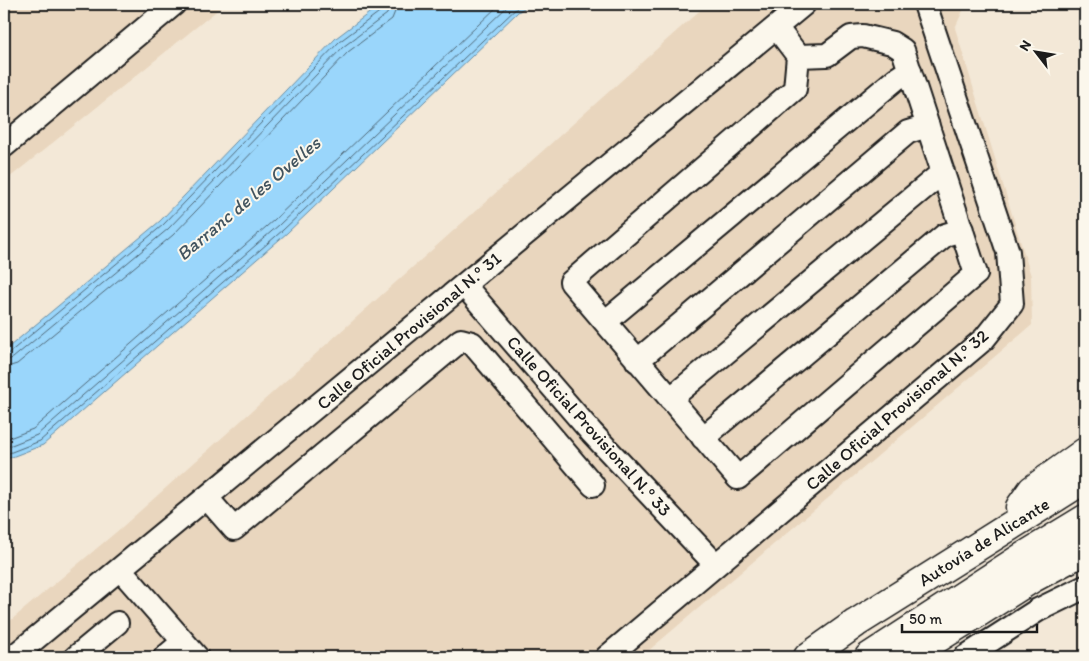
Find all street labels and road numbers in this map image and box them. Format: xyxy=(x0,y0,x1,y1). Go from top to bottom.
street label: Calle Oficial Provisional N.º 31 xyxy=(312,247,506,415)
street label: Calle Oficial Provisional N.º 32 xyxy=(801,324,993,495)
street label: Calle Oficial Provisional N.º 33 xyxy=(502,331,676,521)
street label: Autovía de Alicante xyxy=(914,493,1054,591)

